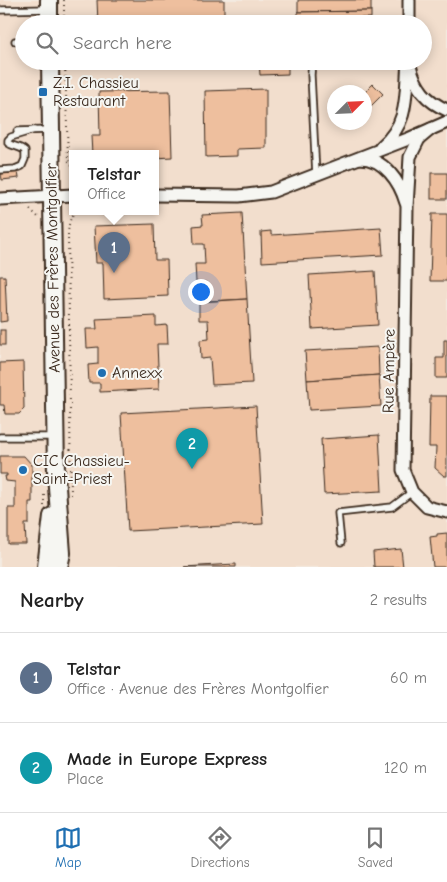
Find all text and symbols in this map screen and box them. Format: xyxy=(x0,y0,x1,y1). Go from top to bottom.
search box xyxy=(15,15,432,70)
icon: search xyxy=(33,29,61,57)
text: Search here xyxy=(73,32,172,54)
place label: Z.I. Chassieu Restaurant xyxy=(53,74,139,110)
north arrow xyxy=(327,85,372,130)
marker: Z.I. Chassieu Restaurant xyxy=(37,86,49,98)
popup xyxy=(69,150,159,215)
street label: Avenue des Frères Montgolfier xyxy=(42,162,64,373)
text: Telstar xyxy=(87,163,141,185)
text: Office xyxy=(87,185,126,203)
pin: 1 xyxy=(98,232,130,273)
your location xyxy=(188,279,214,305)
street label: Rue Ampère xyxy=(379,329,399,413)
place label: Annexx xyxy=(112,364,163,382)
marker: Annexx xyxy=(96,367,108,379)
pin: 2 xyxy=(176,428,208,469)
place label: CIC Chassieu- Saint-Priest xyxy=(33,452,130,488)
marker: CIC Chassieu- Saint-Priest xyxy=(17,464,29,476)
text: Nearby xyxy=(20,588,84,612)
text: 2 results xyxy=(370,591,427,609)
text: Telstar xyxy=(67,658,120,680)
text: 1 xyxy=(33,669,39,687)
text: 60 m xyxy=(390,669,427,687)
text: Office · Avenue des Frères Montgolfier xyxy=(67,680,329,698)
text: Made in Europe Express xyxy=(67,748,267,770)
text: 2 xyxy=(32,759,40,777)
text: 120 m xyxy=(384,759,427,777)
text: Place xyxy=(67,770,103,788)
tab: Map xyxy=(54,824,82,871)
tab: Directions xyxy=(190,824,250,871)
tab: Saved xyxy=(358,824,393,871)

